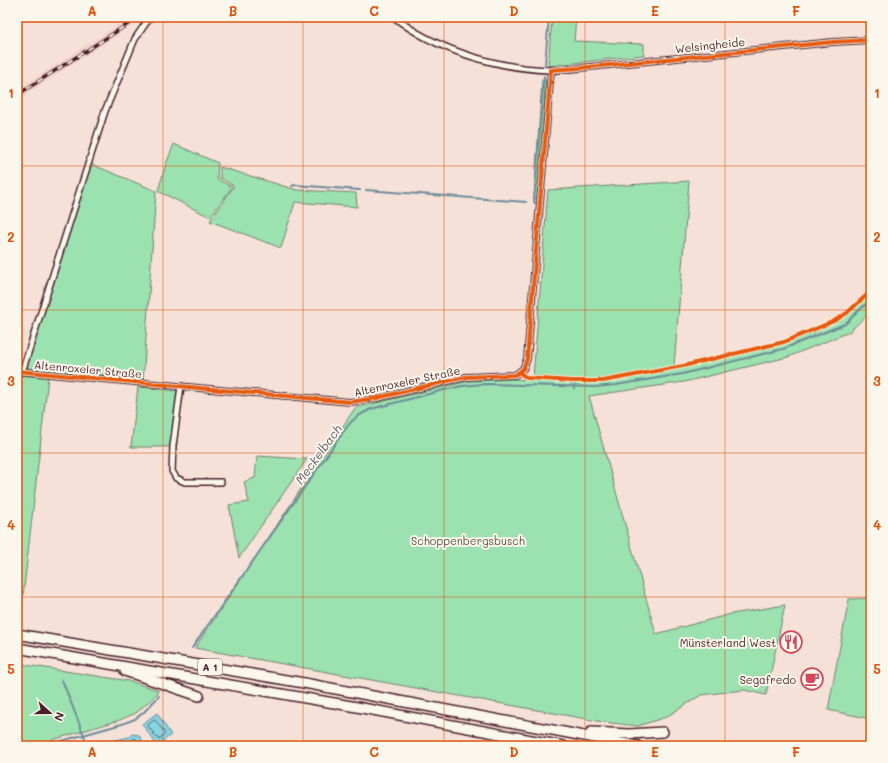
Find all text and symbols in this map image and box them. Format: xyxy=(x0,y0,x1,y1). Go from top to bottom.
text: A xyxy=(87,2,97,19)
text: B xyxy=(229,2,238,19)
text: C xyxy=(369,2,379,19)
text: D xyxy=(509,2,519,19)
text: E xyxy=(651,2,659,19)
text: F xyxy=(792,2,800,19)
street label: Welsingheide xyxy=(674,34,746,56)
text: 1 xyxy=(8,84,14,101)
text: 1 xyxy=(874,84,880,101)
text: 2 xyxy=(7,228,15,245)
text: 2 xyxy=(873,228,881,245)
street label: Altenroxeler Straße xyxy=(33,357,143,381)
street label: Altenroxeler Straße xyxy=(352,362,462,400)
text: 3 xyxy=(7,372,15,389)
text: 3 xyxy=(873,372,881,389)
water label: Meckelbach xyxy=(291,421,345,487)
text: 4 xyxy=(7,516,15,533)
text: 4 xyxy=(873,516,881,533)
park label: Schoppenbergsbusch xyxy=(411,533,525,548)
restaurant icon: Münsterland West xyxy=(778,629,804,655)
place label: Münsterland West xyxy=(680,635,776,650)
road number: A 1 xyxy=(198,659,222,675)
text: 5 xyxy=(7,660,15,677)
text: 5 xyxy=(873,660,881,677)
cafe icon: Segafredo xyxy=(799,666,825,692)
place label: Segafredo xyxy=(740,672,796,687)
north arrow xyxy=(30,693,70,733)
text: N xyxy=(51,710,68,723)
text: A xyxy=(87,743,97,760)
text: B xyxy=(229,743,238,760)
text: C xyxy=(369,743,379,760)
text: D xyxy=(509,743,519,760)
text: E xyxy=(651,743,659,760)
text: F xyxy=(792,743,800,760)

